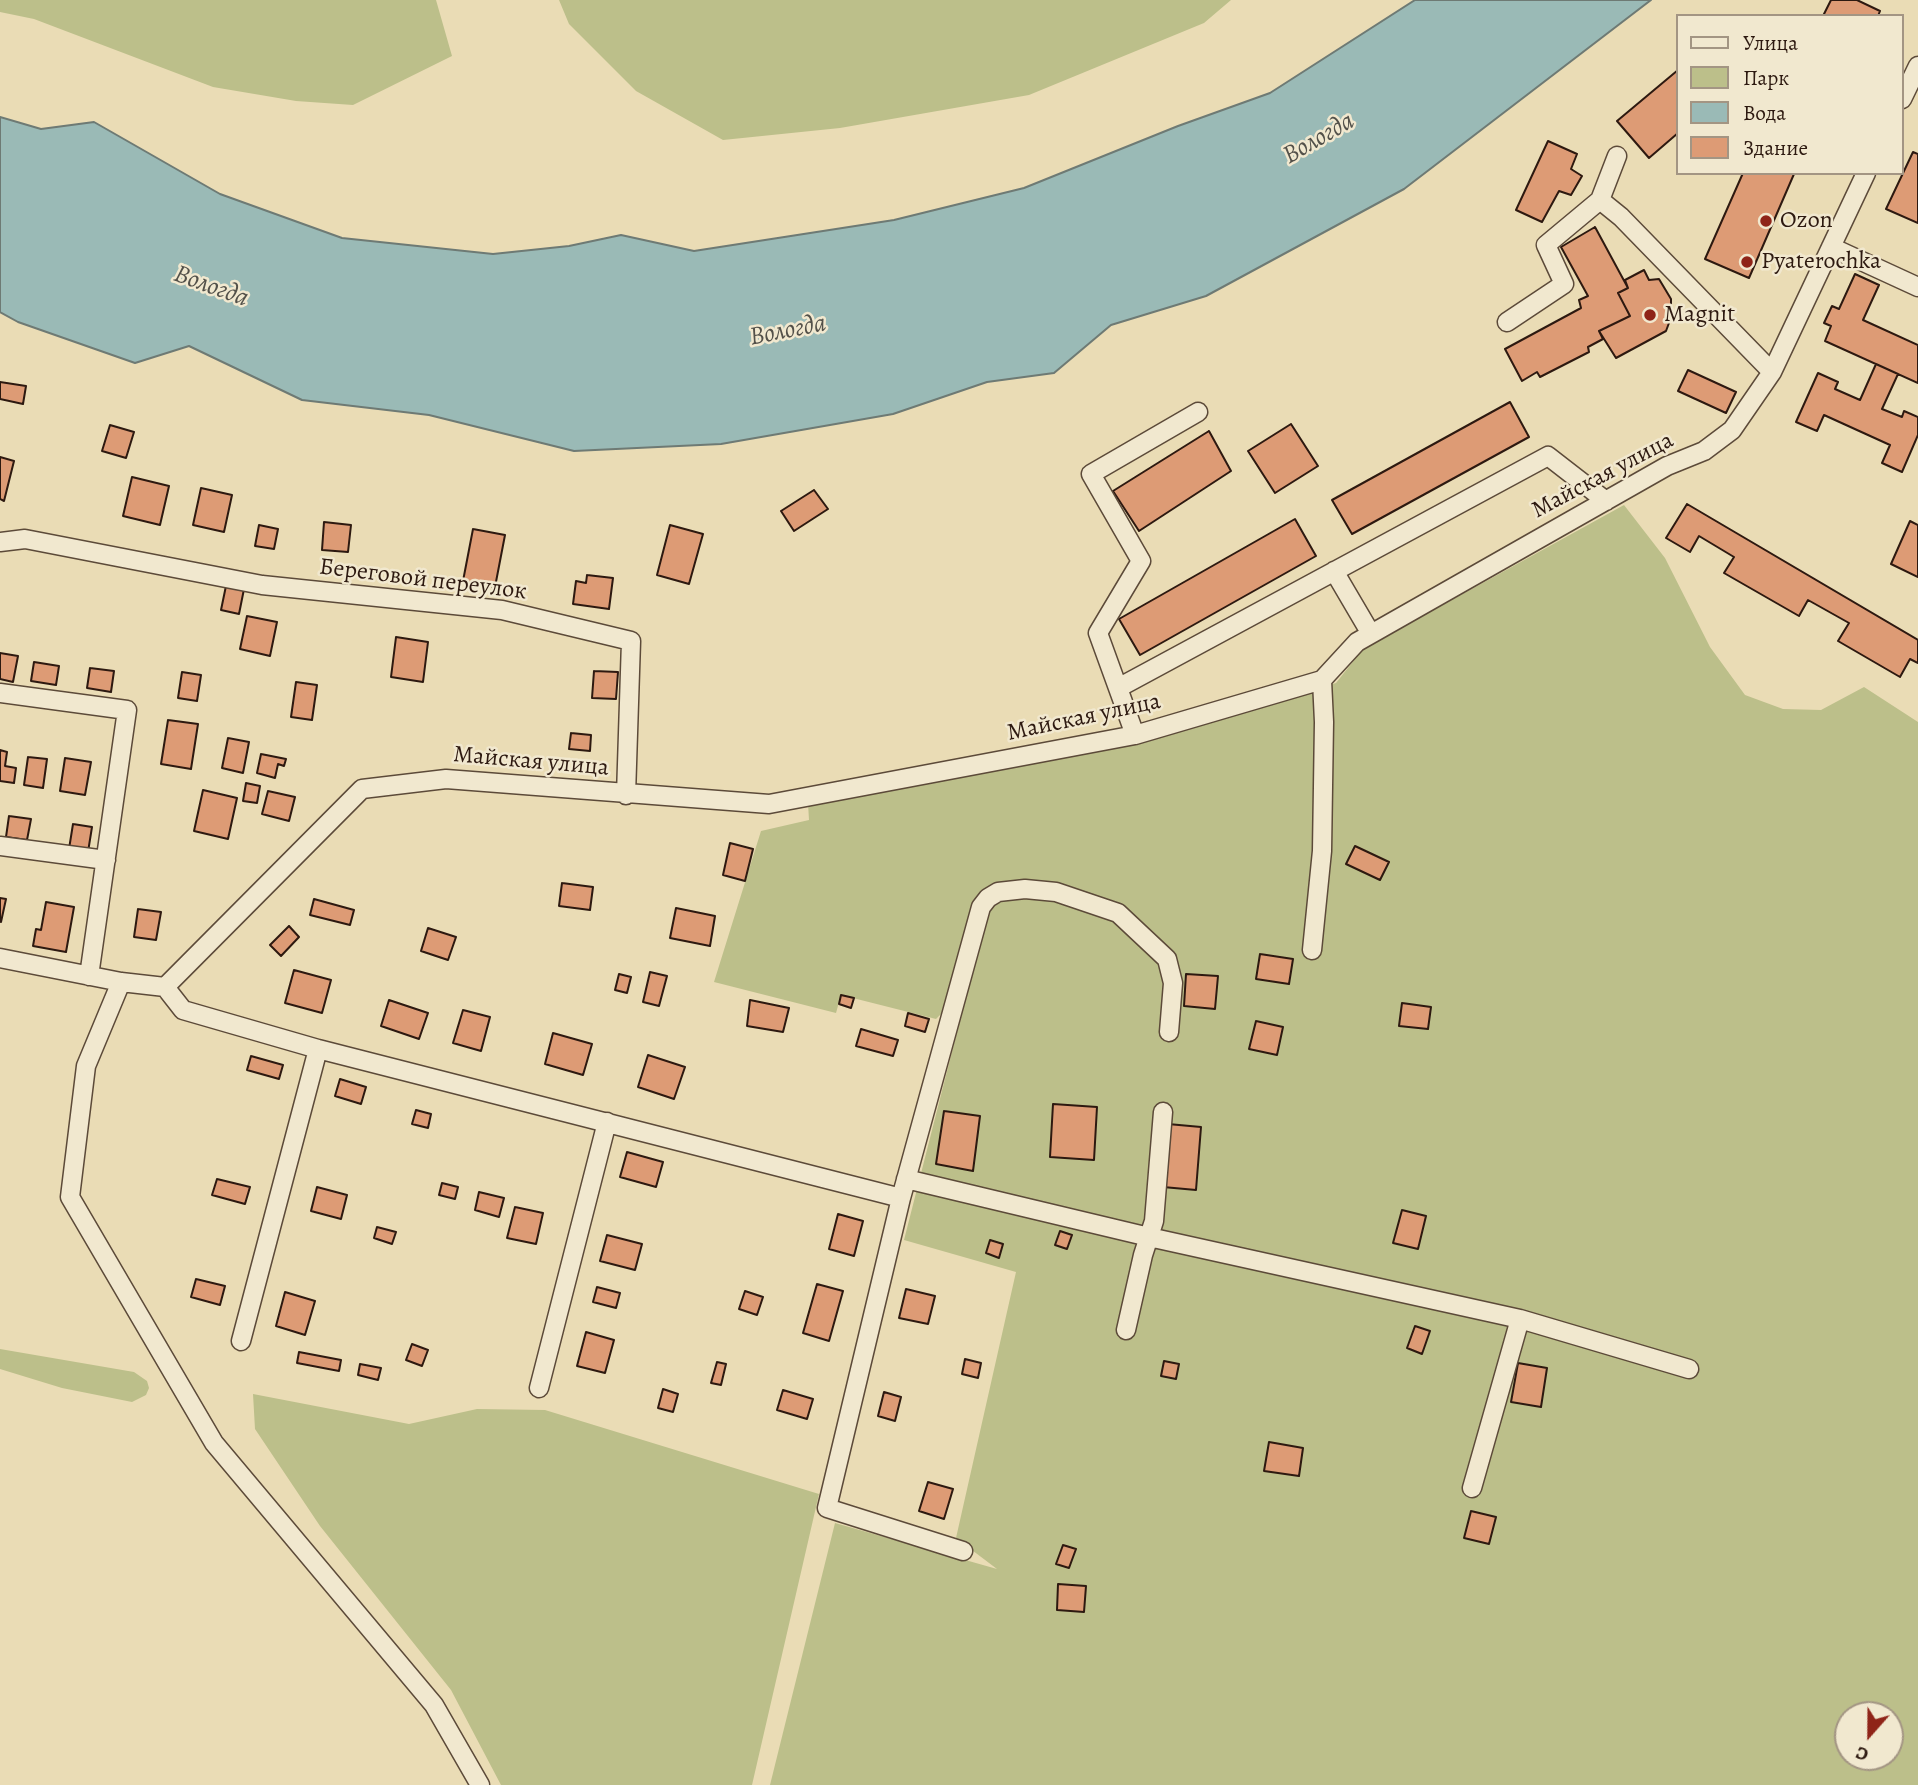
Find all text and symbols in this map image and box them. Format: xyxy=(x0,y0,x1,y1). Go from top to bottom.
legend xyxy=(1676,14,1904,175)
text: Улица xyxy=(1743,29,1798,57)
text: Парк xyxy=(1743,64,1789,92)
text: Вода xyxy=(1743,99,1786,127)
water label: Вологда xyxy=(1278,106,1360,172)
text: Здание xyxy=(1743,134,1808,162)
place label: Ozon xyxy=(1780,207,1833,235)
marker: Ozon xyxy=(1758,213,1774,229)
place label: Pyaterochka xyxy=(1761,248,1881,276)
marker: Pyaterochka xyxy=(1739,254,1755,270)
water label: Вологда xyxy=(169,259,253,315)
place label: Magnit xyxy=(1664,301,1735,329)
marker: Magnit xyxy=(1642,307,1658,323)
water label: Вологда xyxy=(747,308,829,354)
street label: Майская улица xyxy=(1527,427,1679,525)
street label: Береговой переулок xyxy=(318,553,528,607)
street label: Майская улица xyxy=(1005,688,1163,748)
street label: Майская улица xyxy=(452,741,610,783)
north arrow xyxy=(1834,1701,1904,1771)
text: С xyxy=(1852,1740,1872,1768)

